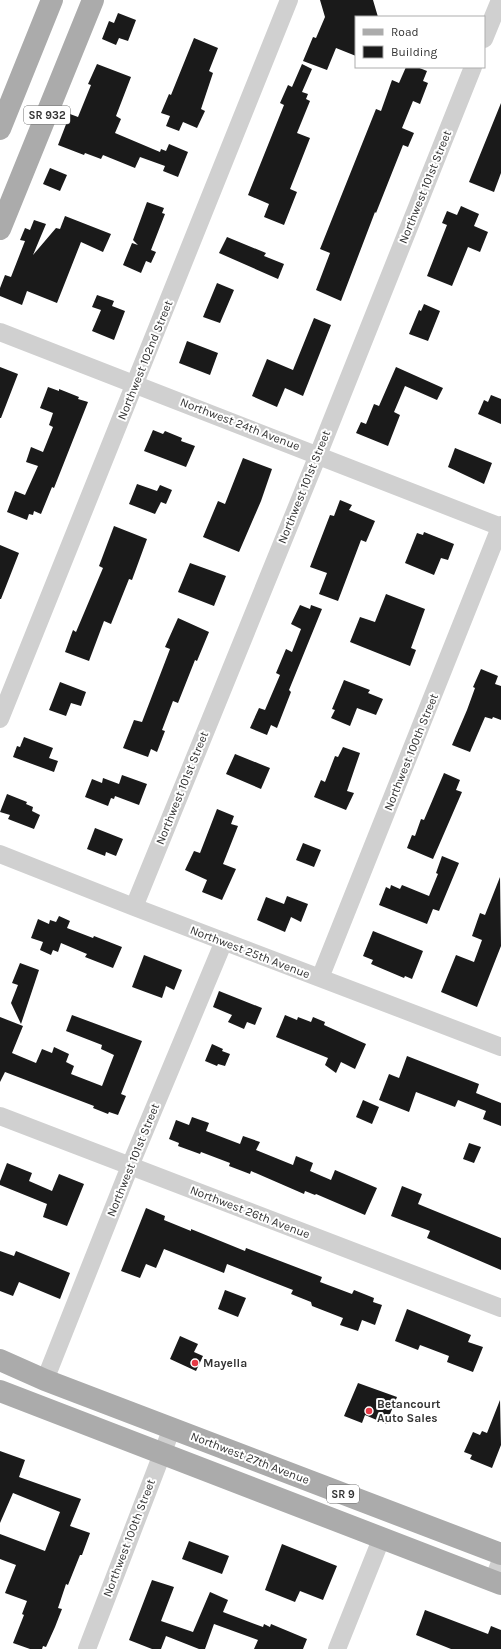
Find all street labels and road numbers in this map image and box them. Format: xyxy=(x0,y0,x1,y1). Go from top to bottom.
road number: SR 932 xyxy=(24,106,70,124)
street label: Northwest 101st Street xyxy=(396,128,454,246)
street label: Northwest 102nd Street xyxy=(115,298,176,422)
street label: Northwest 24th Avenue xyxy=(178,395,302,453)
street label: Northwest 101st Street xyxy=(275,428,333,546)
street label: Northwest 100th Street xyxy=(381,691,441,813)
street label: Northwest 101st Street xyxy=(153,729,211,847)
street label: Northwest 25th Avenue xyxy=(188,923,312,981)
street label: Northwest 101st Street xyxy=(104,1101,162,1219)
street label: Northwest 26th Avenue xyxy=(188,1183,312,1241)
street label: Northwest 27th Avenue xyxy=(189,1429,311,1487)
street label: Northwest 100th Street xyxy=(100,1477,158,1599)
road number: SR 9 xyxy=(327,1485,359,1503)

